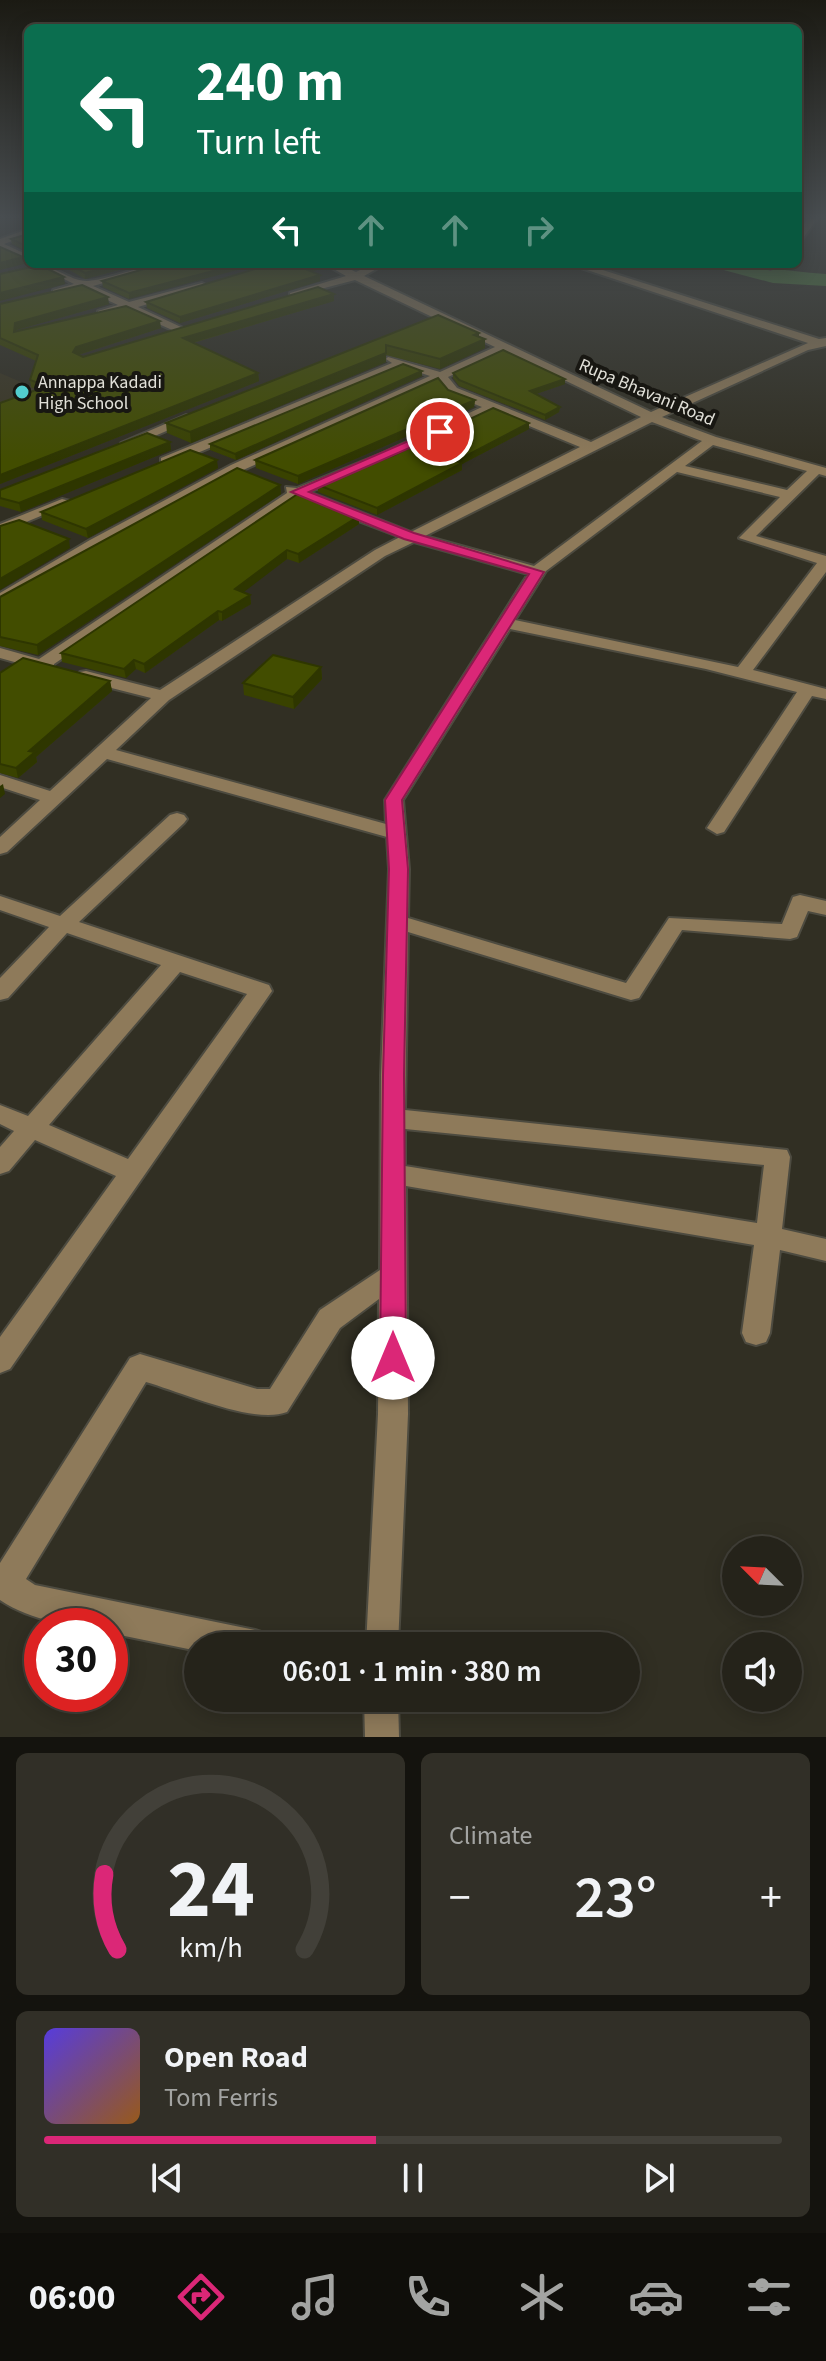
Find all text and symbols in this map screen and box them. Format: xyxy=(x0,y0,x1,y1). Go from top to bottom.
text: 240 m xyxy=(196,43,344,122)
icon: left xyxy=(64,56,168,160)
text: Turn left xyxy=(196,117,321,168)
icon: left xyxy=(265,208,309,252)
icon: ahead xyxy=(349,208,393,252)
icon: ahead xyxy=(433,208,477,252)
icon: right xyxy=(517,208,561,252)
street label: Rupa Bhavani Road xyxy=(575,353,719,432)
place label: Annappa Kadadi High School xyxy=(38,370,162,416)
marker: Annappa Kadadi High School xyxy=(13,383,31,401)
pin xyxy=(406,398,474,466)
icon: arrive xyxy=(418,410,462,454)
position arrow xyxy=(351,1316,435,1400)
north arrow xyxy=(722,1536,802,1616)
map controls xyxy=(722,1536,802,1712)
speed limit sign: 30 xyxy=(24,1608,128,1712)
button: sound xyxy=(722,1632,802,1712)
text: 06:01 · 1 min · 380 m xyxy=(282,1650,542,1693)
text: Climate xyxy=(449,1817,533,1854)
text: 24 xyxy=(167,1831,254,1949)
text: 23° xyxy=(574,1856,657,1941)
text: − xyxy=(449,1867,471,1930)
text: + xyxy=(760,1867,782,1930)
text: km/h xyxy=(179,1928,242,1968)
text: Open Road xyxy=(164,2036,308,2079)
text: Tom Ferris xyxy=(164,2079,278,2116)
icon: previous xyxy=(145,2156,189,2200)
icon: pause xyxy=(391,2156,435,2200)
icon: next xyxy=(637,2156,681,2200)
icon: directions xyxy=(173,2269,229,2325)
icon: music xyxy=(287,2269,343,2325)
icon: phone xyxy=(400,2269,456,2325)
icon: climate xyxy=(514,2269,570,2325)
icon: car xyxy=(628,2269,684,2325)
icon: filters xyxy=(741,2269,797,2325)
text: 06:00 xyxy=(29,2272,116,2323)

